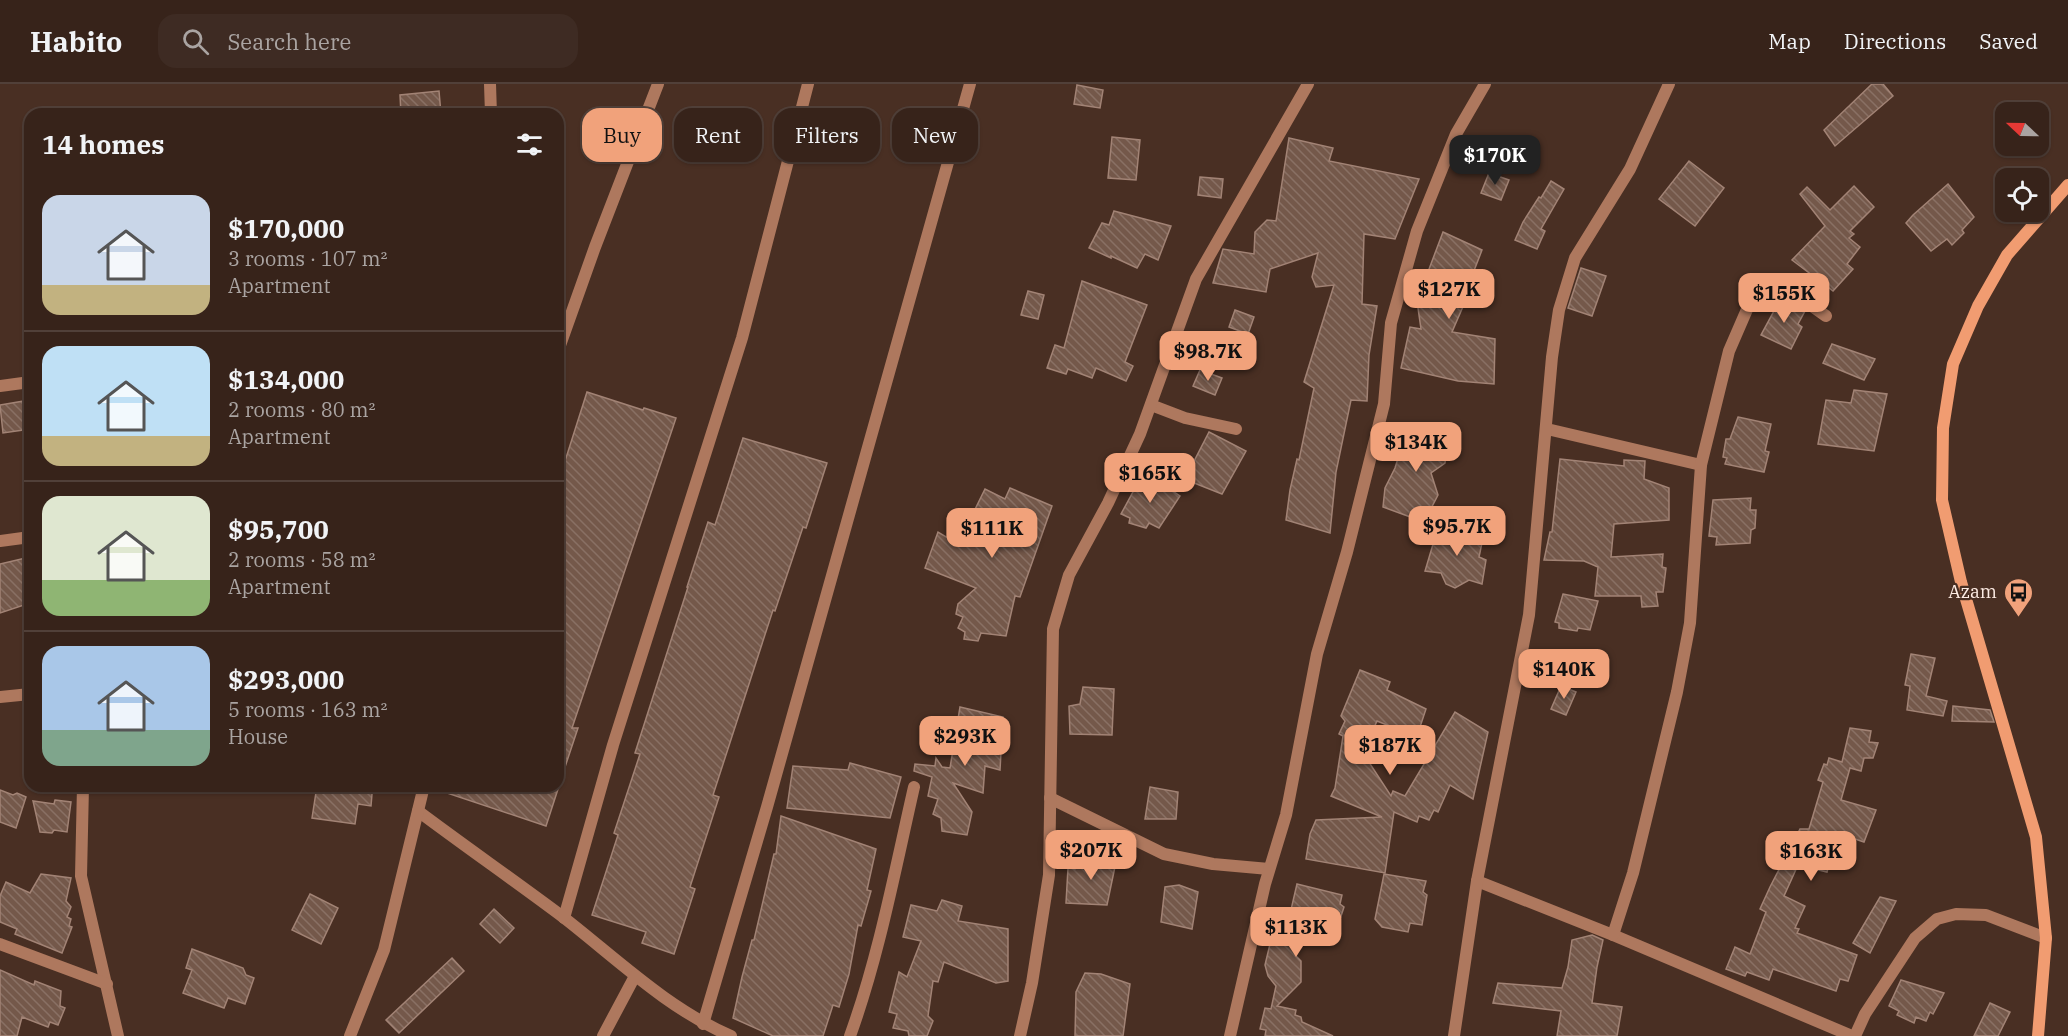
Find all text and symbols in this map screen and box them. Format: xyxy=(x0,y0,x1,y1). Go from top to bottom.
search box xyxy=(158,14,578,68)
text: Habito xyxy=(30,23,122,60)
icon: search xyxy=(179,25,212,58)
text: Search here xyxy=(227,27,351,56)
text: Map xyxy=(1768,27,1811,55)
text: Directions xyxy=(1844,27,1946,55)
text: Saved xyxy=(1979,27,2038,55)
north arrow xyxy=(1995,102,2049,156)
map controls xyxy=(1995,102,2049,222)
chip: Buy xyxy=(582,108,662,162)
chip: Rent xyxy=(674,108,762,162)
chip: Filters xyxy=(774,108,880,162)
chip: New xyxy=(892,108,978,162)
text: 14 homes xyxy=(42,127,164,161)
icon: filters xyxy=(513,128,546,161)
pin: $170K xyxy=(1453,135,1537,186)
text: $170K xyxy=(1463,141,1527,168)
button: locate xyxy=(1995,168,2049,222)
text: $170,000 xyxy=(228,211,344,245)
icon: home xyxy=(90,219,162,291)
text: 3 rooms · 107 m² xyxy=(228,245,387,272)
pin: $127K xyxy=(1407,269,1491,320)
text: Apartment xyxy=(228,272,331,299)
pin: $155K xyxy=(1742,273,1826,324)
text: $127K xyxy=(1417,275,1481,302)
text: $155K xyxy=(1752,279,1816,306)
pin: $98.7K xyxy=(1159,331,1257,382)
text: $98.7K xyxy=(1174,337,1242,364)
text: $134,000 xyxy=(228,362,344,396)
icon: home xyxy=(90,370,162,442)
text: 2 rooms · 80 m² xyxy=(228,396,375,423)
pin: $134K xyxy=(1374,422,1458,473)
text: Apartment xyxy=(228,423,331,450)
text: $134K xyxy=(1384,428,1448,455)
pin: $165K xyxy=(1108,453,1192,504)
text: $165K xyxy=(1118,459,1182,486)
pin: $95.7K xyxy=(1408,506,1506,557)
pin: $111K xyxy=(950,508,1034,559)
text: $95,700 xyxy=(228,512,329,546)
text: $95.7K xyxy=(1423,512,1491,539)
text: $111K xyxy=(960,514,1024,541)
icon: home xyxy=(90,520,162,592)
text: 2 rooms · 58 m² xyxy=(228,546,375,573)
text: Apartment xyxy=(228,573,331,600)
bus stop icon: Azam xyxy=(2002,576,2034,618)
place label: Azam xyxy=(1948,580,1997,603)
pin: $140K xyxy=(1522,649,1606,700)
text: $140K xyxy=(1532,655,1596,682)
text: $293,000 xyxy=(228,662,344,696)
icon: home xyxy=(90,670,162,742)
text: 5 rooms · 163 m² xyxy=(228,696,387,723)
pin: $293K xyxy=(923,716,1007,767)
text: $293K xyxy=(933,722,997,749)
text: House xyxy=(228,723,288,750)
pin: $187K xyxy=(1348,725,1432,776)
text: $187K xyxy=(1358,731,1422,758)
pin: $207K xyxy=(1049,830,1133,881)
pin: $163K xyxy=(1769,831,1853,882)
text: $207K xyxy=(1059,836,1123,863)
text: $163K xyxy=(1779,837,1843,864)
pin: $113K xyxy=(1254,907,1338,958)
text: $113K xyxy=(1264,913,1328,940)

